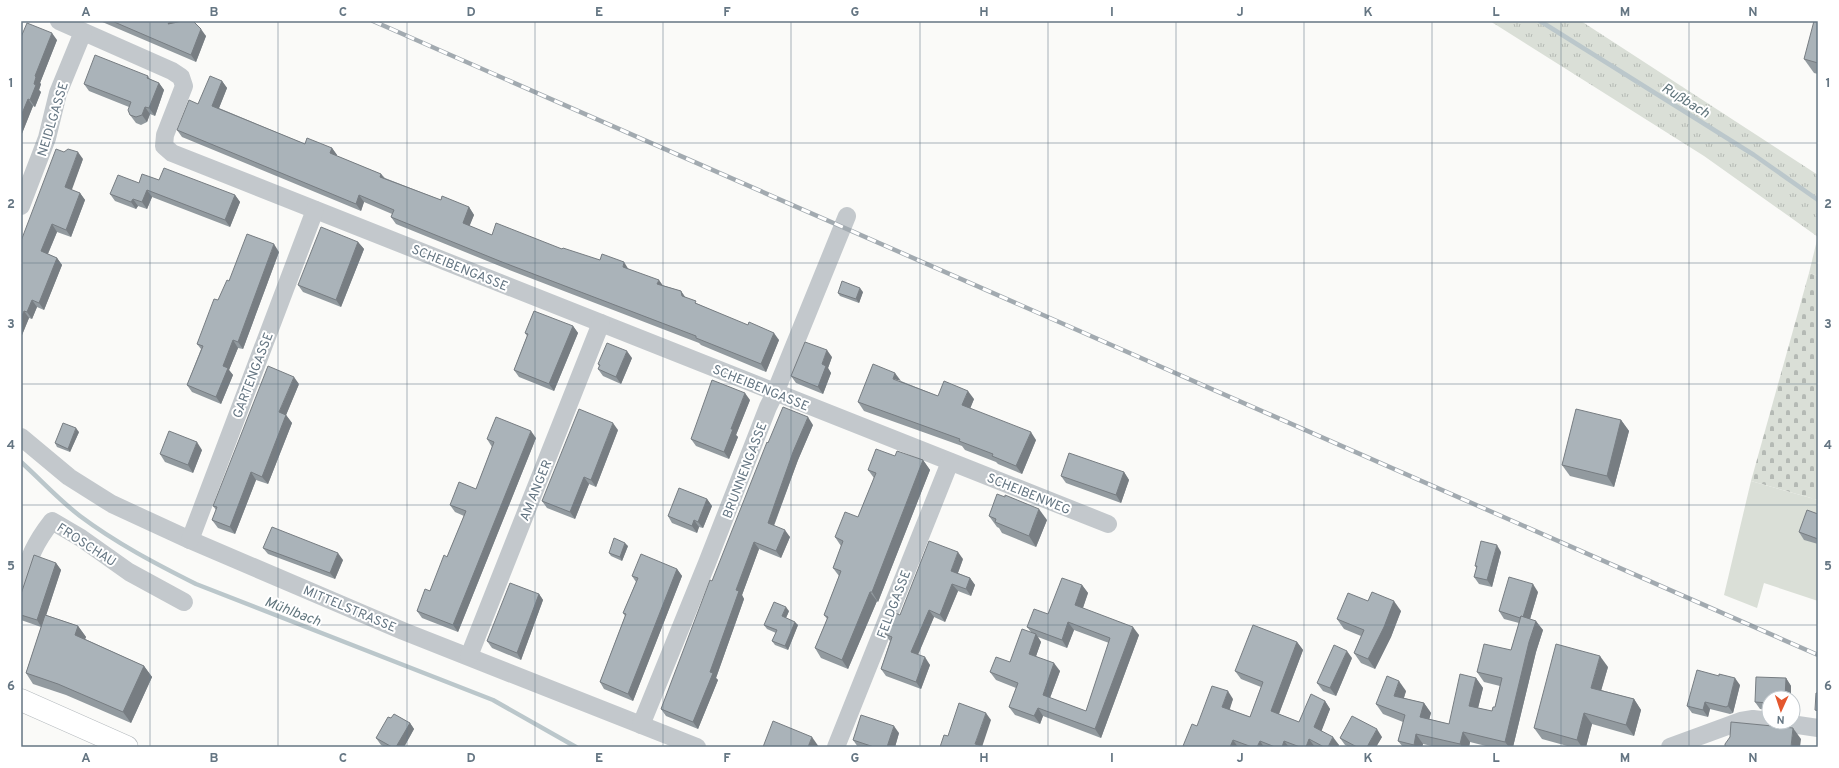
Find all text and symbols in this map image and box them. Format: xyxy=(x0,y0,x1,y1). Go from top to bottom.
text: A xyxy=(81,5,91,21)
text: B xyxy=(210,5,219,21)
text: C xyxy=(339,5,347,21)
text: D xyxy=(466,5,476,21)
text: E xyxy=(595,5,603,21)
text: F xyxy=(723,5,731,21)
text: G xyxy=(851,5,860,21)
text: H xyxy=(979,5,989,21)
text: I xyxy=(1110,5,1114,21)
text: J xyxy=(1236,5,1244,21)
text: K xyxy=(1363,5,1373,21)
text: L xyxy=(1492,5,1500,21)
text: M xyxy=(1620,5,1630,21)
text: N xyxy=(1748,5,1758,21)
text: 1 xyxy=(8,76,14,92)
text: 1 xyxy=(1825,76,1831,92)
street label: NEIDLGASSE xyxy=(35,80,73,159)
water label: Rußbach xyxy=(1658,80,1713,123)
text: 2 xyxy=(7,197,15,213)
text: 2 xyxy=(1824,197,1832,213)
street label: SCHEIBENGASSE xyxy=(409,242,510,295)
text: 3 xyxy=(7,317,15,333)
text: 3 xyxy=(1824,317,1832,333)
street label: GARTENGASSE xyxy=(230,331,278,421)
street label: SCHEIBENGASSE xyxy=(710,362,811,415)
street label: BRUNNENGASSE xyxy=(720,420,772,521)
text: 4 xyxy=(7,438,15,454)
text: 4 xyxy=(1824,438,1832,454)
street label: AM ANGER xyxy=(517,458,556,524)
street label: SCHEIBENWEG xyxy=(984,471,1072,519)
street label: FROSCHAU xyxy=(53,521,119,571)
text: 5 xyxy=(7,559,15,575)
text: 5 xyxy=(1824,559,1832,575)
street label: FELDGASSE xyxy=(875,568,915,641)
street label: MITTELSTRASSE xyxy=(300,583,398,637)
water label: Mühlbach xyxy=(262,594,323,631)
text: 6 xyxy=(7,679,15,695)
text: 6 xyxy=(1824,679,1832,695)
north arrow xyxy=(1761,690,1801,730)
text: N xyxy=(1776,712,1785,726)
text: A xyxy=(81,751,91,767)
text: B xyxy=(210,751,219,767)
text: C xyxy=(339,751,347,767)
text: D xyxy=(466,751,476,767)
text: E xyxy=(595,751,603,767)
text: F xyxy=(723,751,731,767)
text: G xyxy=(851,751,860,767)
text: H xyxy=(979,751,989,767)
text: I xyxy=(1110,751,1114,767)
text: J xyxy=(1236,751,1244,767)
text: K xyxy=(1363,751,1373,767)
text: L xyxy=(1492,751,1500,767)
text: M xyxy=(1620,751,1630,767)
text: N xyxy=(1748,751,1758,767)

